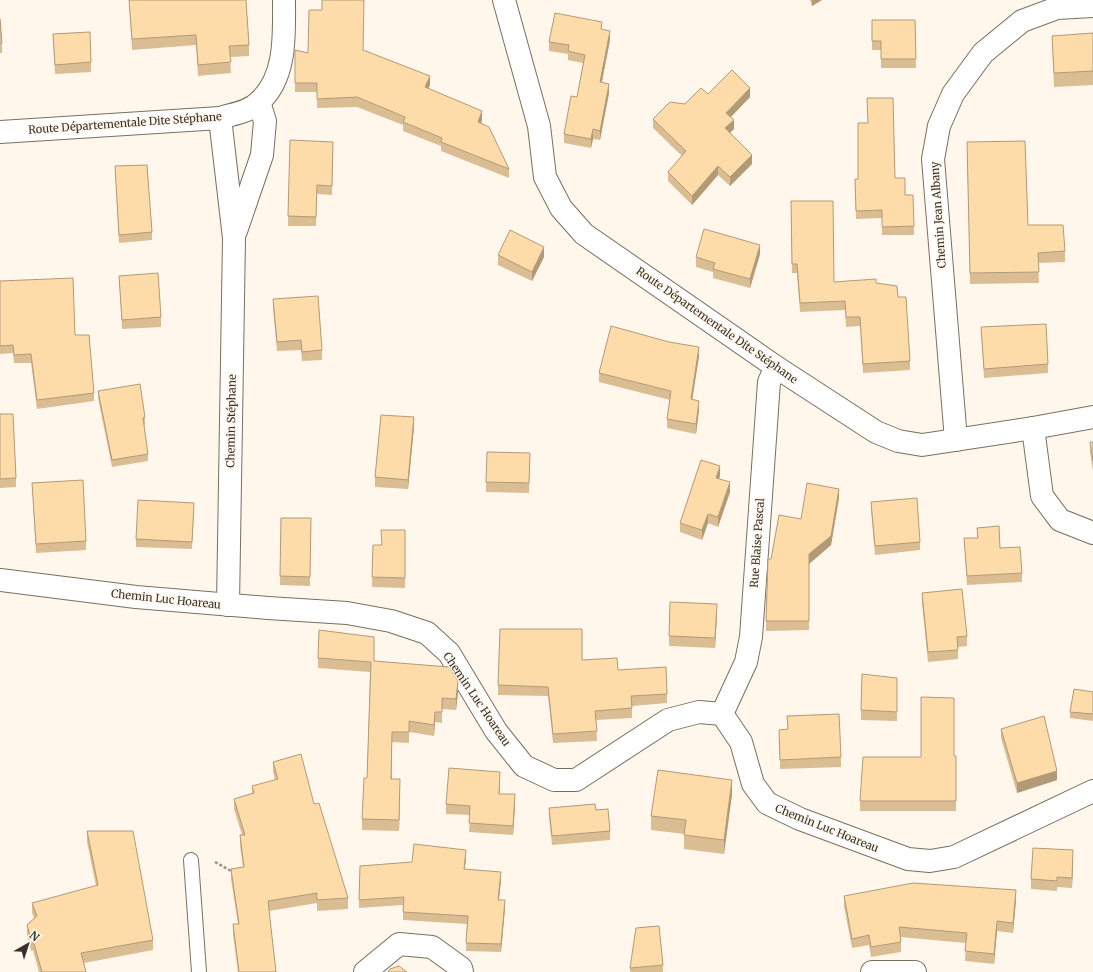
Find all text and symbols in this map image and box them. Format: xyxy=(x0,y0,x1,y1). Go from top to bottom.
street label: Route Départementale Dite Stéphane xyxy=(28,109,223,137)
street label: Chemin Jean Albany xyxy=(927,161,949,269)
street label: Route Départementale Dite Stéphane xyxy=(634,264,801,387)
street label: Chemin Stéphane xyxy=(223,374,239,468)
street label: Rue Blaise Pascal xyxy=(747,497,767,588)
street label: Chemin Luc Hoareau xyxy=(110,586,222,612)
street label: Chemin Luc Hoareau xyxy=(440,649,514,749)
street label: Chemin Luc Hoareau xyxy=(773,801,881,855)
north arrow xyxy=(8,924,48,964)
text: N xyxy=(27,928,42,945)

